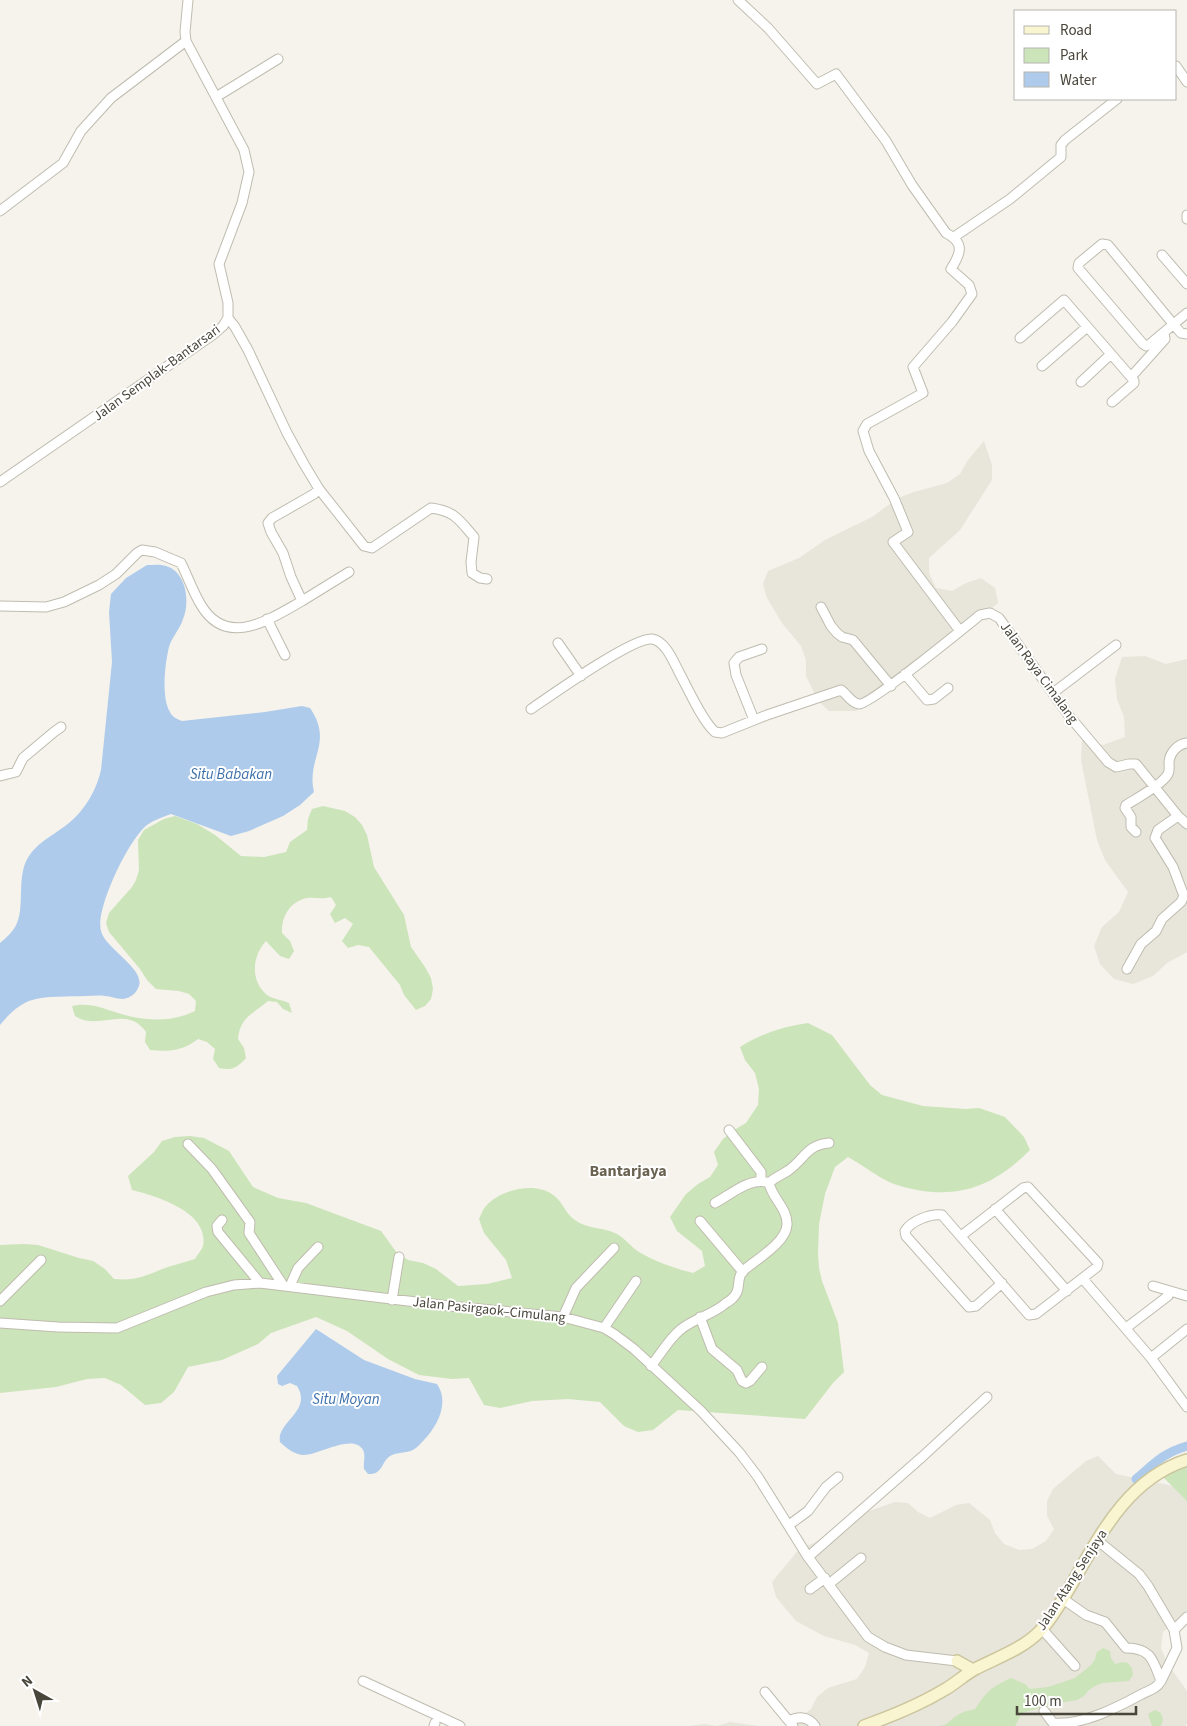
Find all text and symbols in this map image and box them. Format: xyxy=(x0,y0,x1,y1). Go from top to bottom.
legend xyxy=(1014,10,1177,100)
text: Road xyxy=(1060,20,1092,41)
text: Park xyxy=(1060,45,1089,66)
text: Water xyxy=(1060,70,1097,91)
street label: Jalan Semplak–Bantarsari xyxy=(89,320,225,426)
street label: Jalan Raya Cimalang xyxy=(995,618,1083,728)
water label: Situ Babakan xyxy=(190,764,272,785)
district label: Bantarjaya xyxy=(589,1160,667,1182)
street label: Jalan Pasirgaok–Cimulang xyxy=(411,1292,567,1328)
water label: Situ Moyan xyxy=(312,1389,380,1410)
street label: Jalan Atang Senjaya xyxy=(1032,1525,1112,1635)
north arrow xyxy=(10,1666,60,1716)
text: N xyxy=(18,1671,37,1692)
scale bar xyxy=(1017,1684,1136,1716)
text: 100 m xyxy=(1024,1691,1062,1712)

